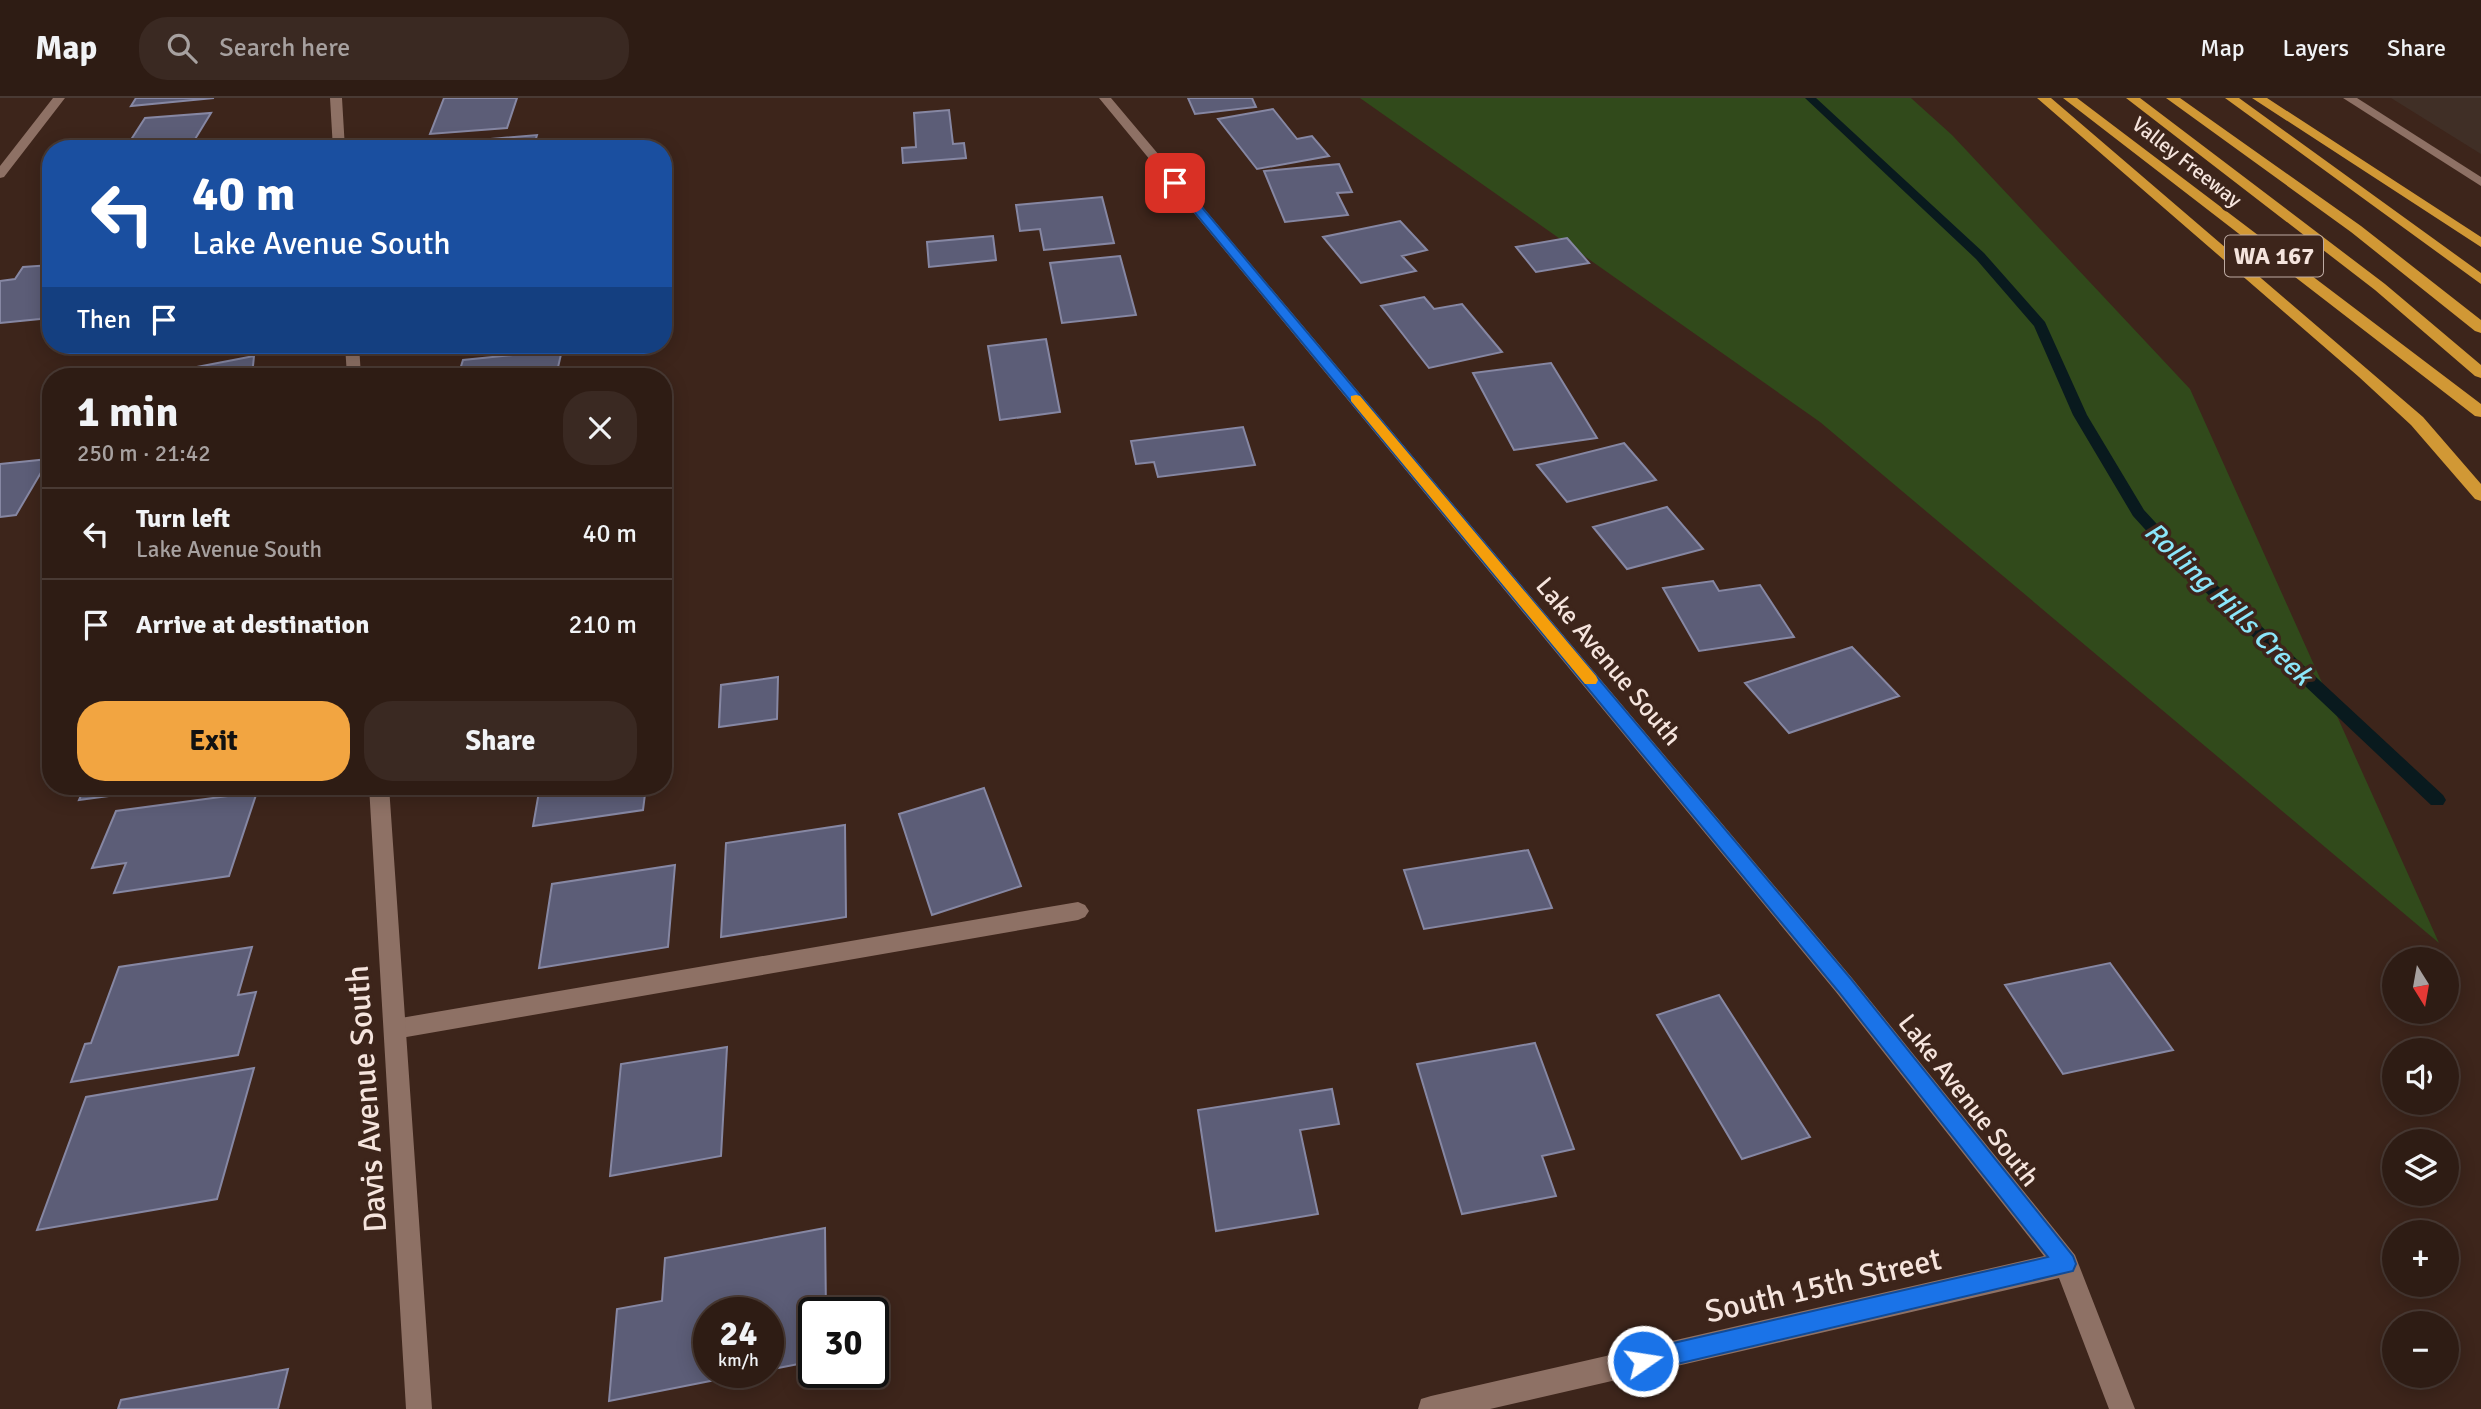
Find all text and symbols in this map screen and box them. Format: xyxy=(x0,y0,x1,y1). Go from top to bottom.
search box xyxy=(139,17,629,80)
text: Map xyxy=(35,28,97,69)
icon: search xyxy=(163,29,201,67)
text: Search here xyxy=(219,32,350,64)
text: Map xyxy=(2200,33,2245,63)
text: Layers xyxy=(2283,33,2349,63)
text: Share xyxy=(2387,33,2446,63)
street label: Valley Freeway xyxy=(2127,111,2247,213)
pin xyxy=(1145,153,1205,213)
text: 40 m xyxy=(192,164,295,224)
icon: arrive xyxy=(1156,164,1194,202)
icon: left xyxy=(77,168,168,259)
text: Lake Avenue South xyxy=(192,224,451,263)
road number: WA 167 xyxy=(2225,236,2323,276)
icon: arrive xyxy=(145,301,183,339)
text: Then xyxy=(77,304,131,336)
text: 1 min xyxy=(77,387,178,438)
button: close xyxy=(563,391,637,465)
text: 250 m · 21:42 xyxy=(77,439,211,468)
text: Turn left xyxy=(136,503,230,535)
icon: left xyxy=(77,515,115,553)
water label: Rolling Hills Creek xyxy=(2137,515,2322,695)
text: 40 m xyxy=(582,518,637,550)
text: Lake Avenue South xyxy=(136,535,322,564)
street label: Lake Avenue South xyxy=(1528,571,1688,752)
icon: arrive xyxy=(77,606,115,644)
text: Arrive at destination xyxy=(136,609,369,641)
text: 210 m xyxy=(568,609,637,641)
button: Exit xyxy=(77,701,350,781)
button: Share xyxy=(364,701,637,781)
north arrow xyxy=(2382,947,2459,1024)
map controls xyxy=(2382,947,2459,1388)
street label: Davis Avenue South xyxy=(338,964,395,1234)
street label: Lake Avenue South xyxy=(1891,1008,2046,1193)
button: sound xyxy=(2382,1038,2459,1115)
button: layers xyxy=(2382,1129,2459,1206)
button: + xyxy=(2382,1220,2459,1297)
street label: South 15th Street xyxy=(1701,1239,1945,1332)
speed limit sign: 30 xyxy=(798,1297,889,1388)
button: − xyxy=(2382,1311,2459,1388)
text: 24 xyxy=(720,1312,757,1355)
position arrow xyxy=(1606,1324,1680,1398)
text: km/h xyxy=(718,1349,759,1371)

